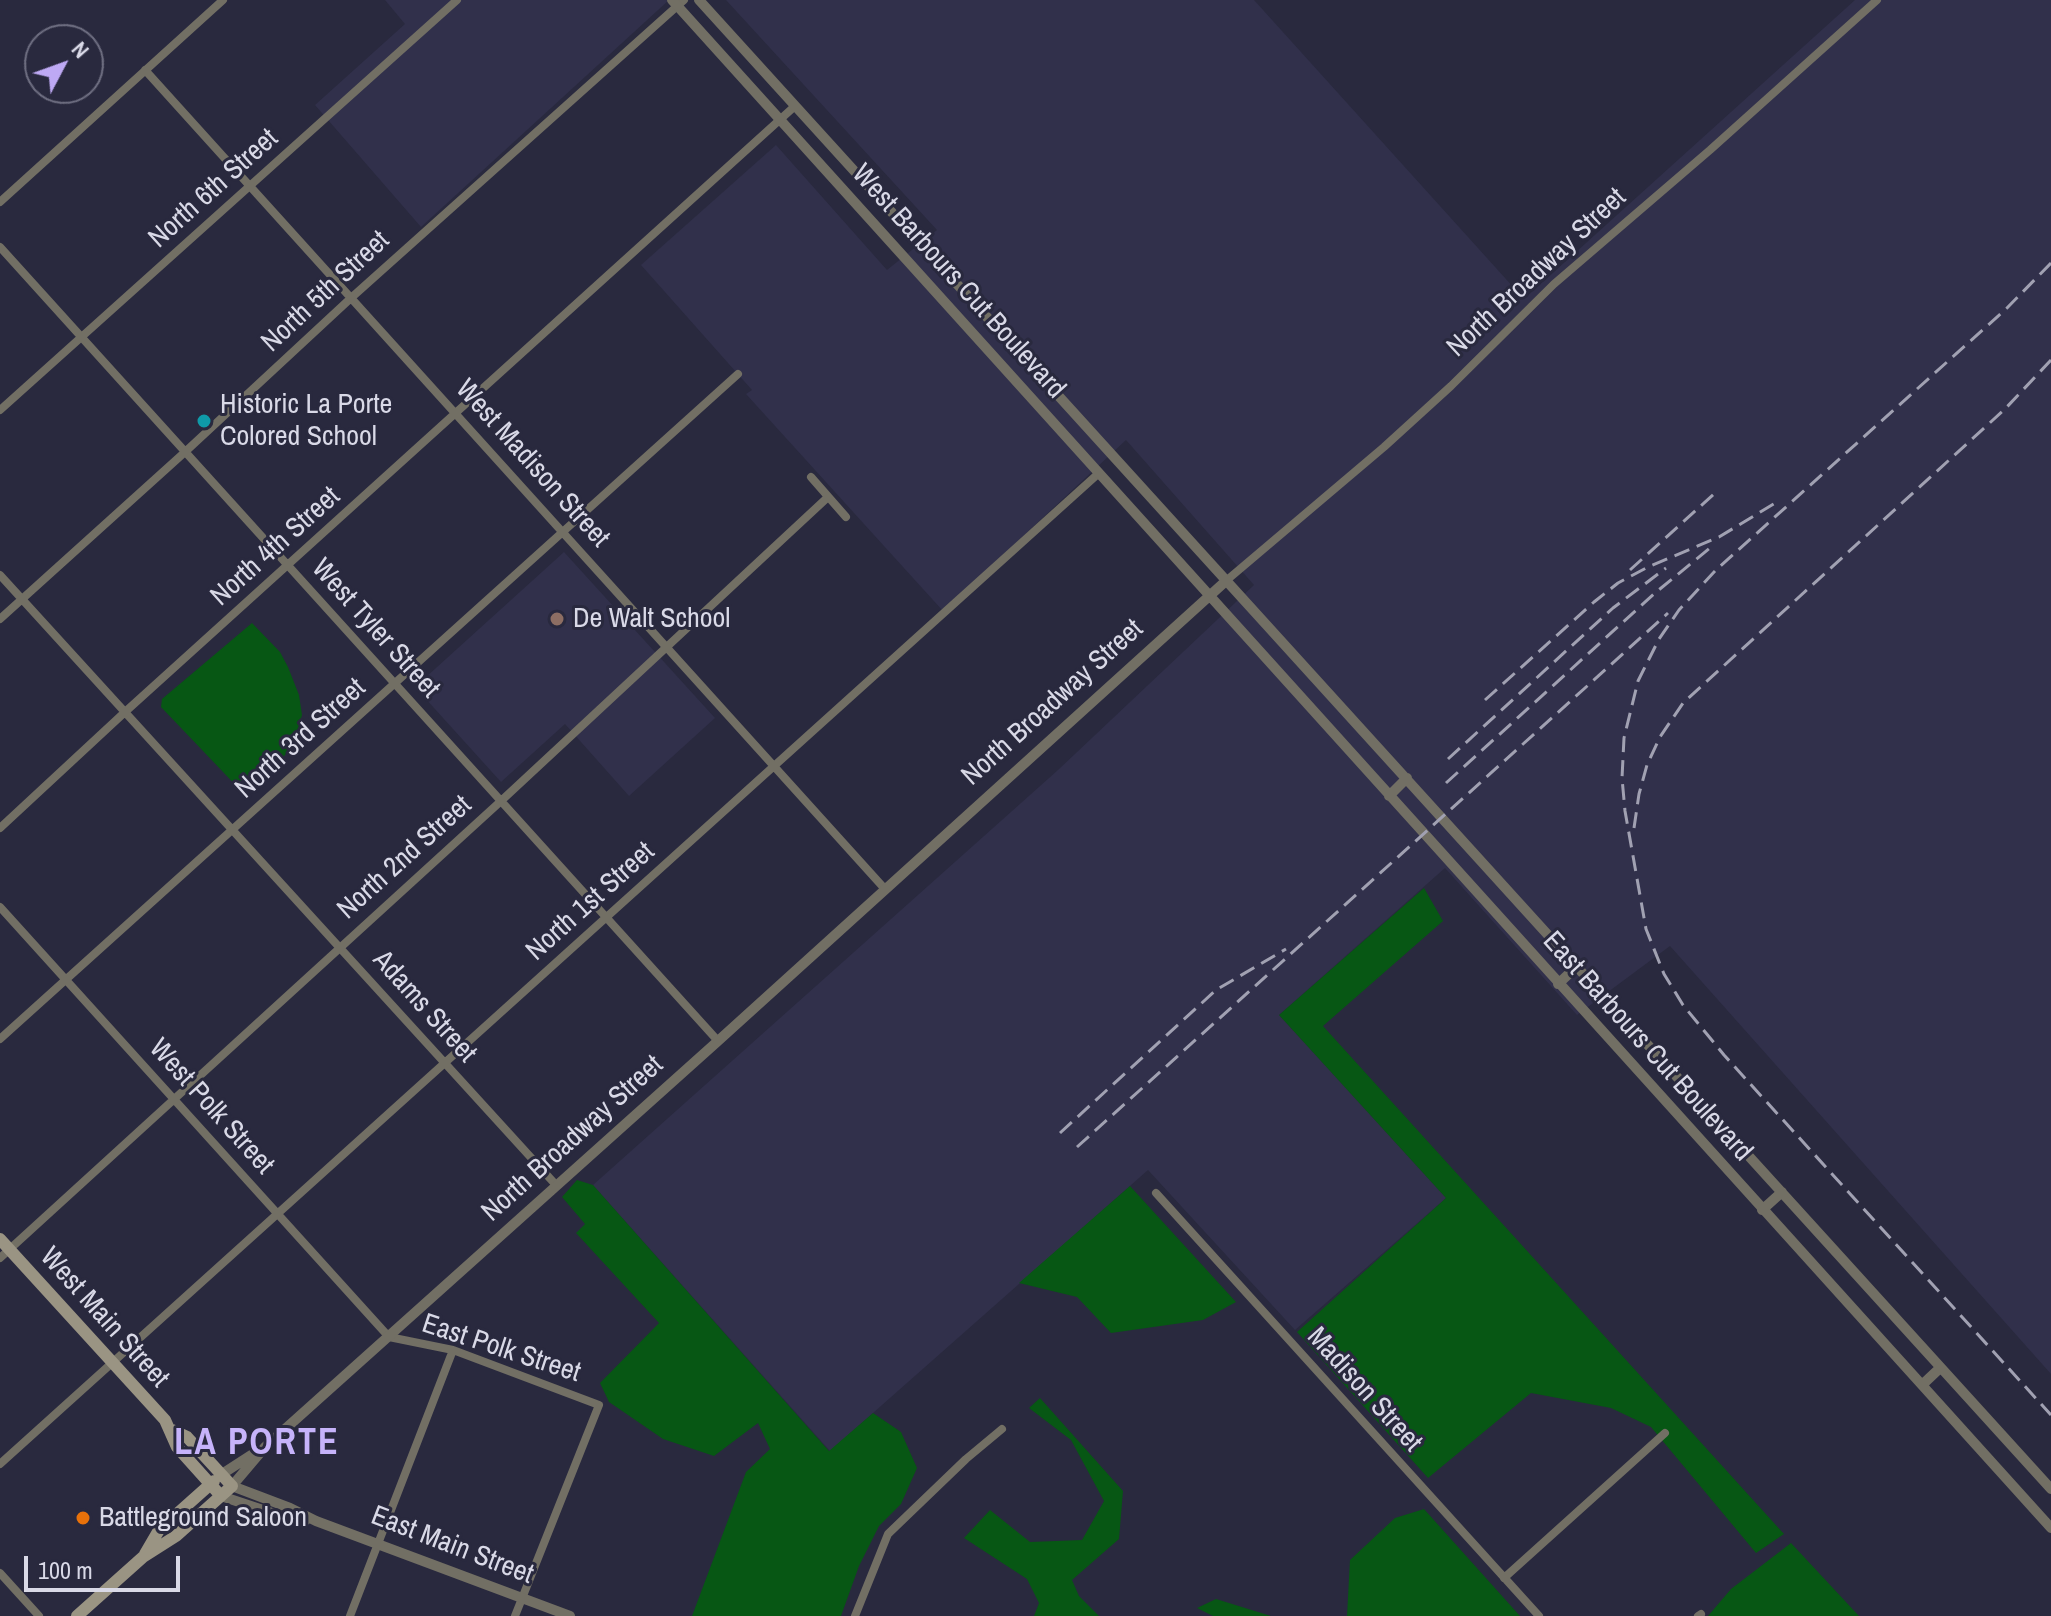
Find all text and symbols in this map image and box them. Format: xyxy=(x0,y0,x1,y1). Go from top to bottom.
north arrow xyxy=(24,24,104,104)
text: N xyxy=(65,35,96,64)
street label: North 6th Street xyxy=(143,122,285,256)
street label: West Barbours Cut Boulevard xyxy=(844,158,1072,406)
street label: North Broadway Street xyxy=(1441,182,1633,364)
street label: North 5th Street xyxy=(255,224,397,360)
street label: West Madison Street xyxy=(448,373,616,555)
place label: Historic La Porte Colored School xyxy=(220,388,392,454)
marker: Historic La Porte Colored School xyxy=(195,412,213,430)
street label: North 4th Street xyxy=(205,480,347,614)
street label: West Tyler Street xyxy=(304,552,446,706)
place label: De Walt School xyxy=(573,602,730,636)
marker: De Walt School xyxy=(548,610,566,628)
street label: North Broadway Street xyxy=(955,613,1151,793)
street label: North 3rd Street xyxy=(229,672,373,806)
street label: North 2nd Street xyxy=(331,789,479,927)
street label: North 1st Street xyxy=(520,836,662,968)
street label: East Barbours Cut Boulevard xyxy=(1535,925,1759,1169)
street label: Adams Street xyxy=(365,944,483,1070)
street label: West Polk Street xyxy=(141,1032,281,1182)
street label: North Broadway Street xyxy=(475,1049,671,1229)
street label: West Main Street xyxy=(32,1241,176,1395)
street label: East Polk Street xyxy=(418,1308,584,1390)
street label: Madison Street xyxy=(1299,1321,1429,1459)
district label: LA PORTE xyxy=(174,1422,340,1466)
street label: East Main Street xyxy=(366,1500,538,1592)
place label: Battleground Saloon xyxy=(99,1501,307,1535)
marker: Battleground Saloon xyxy=(74,1509,92,1527)
scale bar xyxy=(28,1540,184,1590)
text: 100 m xyxy=(38,1554,93,1586)

